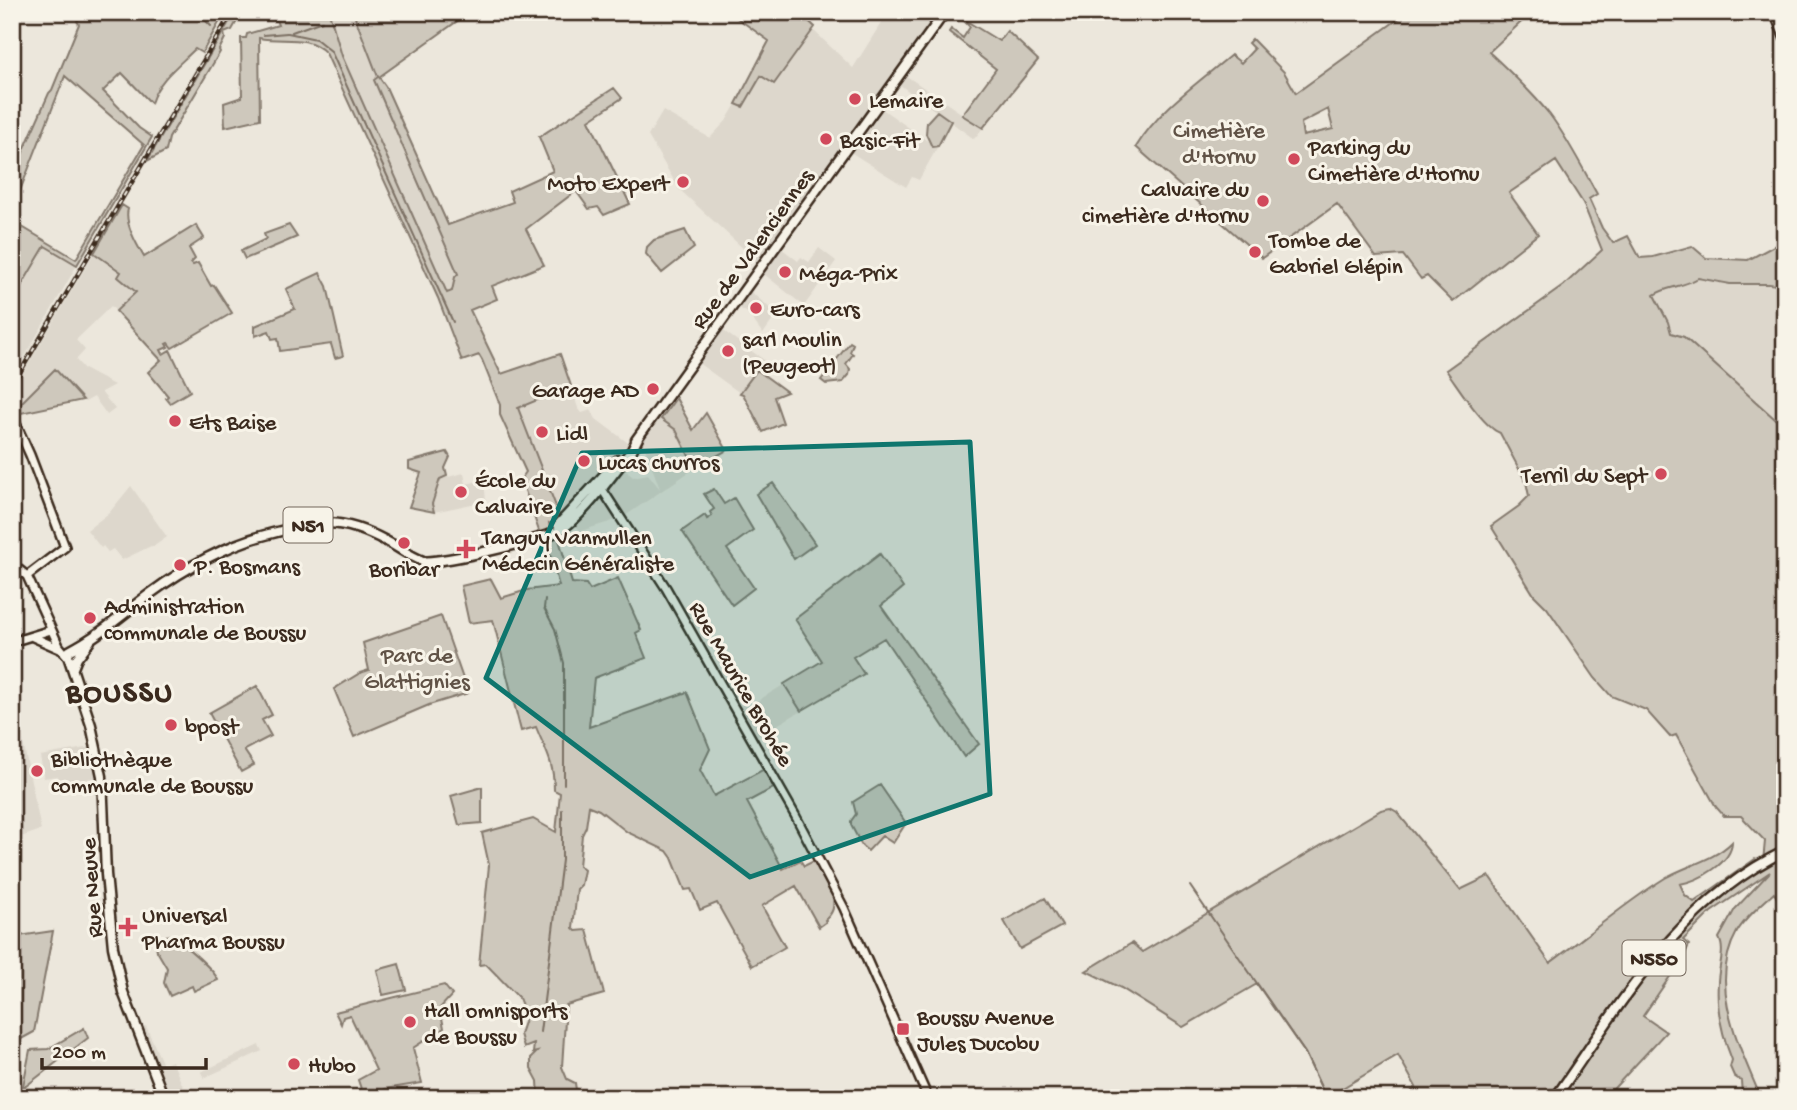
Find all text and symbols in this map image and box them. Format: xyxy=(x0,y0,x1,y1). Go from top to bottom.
place label: Lemaire xyxy=(869,89,945,116)
marker: Lemaire xyxy=(847,91,863,107)
park label: Cimetière d'Hornu xyxy=(1173,119,1266,172)
place label: Basic-Fit xyxy=(839,129,921,156)
marker: Basic-Fit xyxy=(818,131,834,147)
place label: Parking du Cimetière d'Hornu xyxy=(1307,136,1480,189)
marker: Parking du Cimetière d'Hornu xyxy=(1286,151,1302,167)
street label: Rue de Valenciennes xyxy=(687,164,821,335)
place label: Moto Expert xyxy=(547,172,671,199)
marker: Moto Expert xyxy=(675,174,691,190)
place label: Calvaire du cimetière d'Hornu xyxy=(1082,178,1249,231)
marker: Calvaire du cimetière d'Hornu xyxy=(1255,193,1271,209)
place label: Tombe de Gabriel Glépin xyxy=(1267,229,1403,282)
marker: Tombe de Gabriel Glépin xyxy=(1247,244,1263,260)
place label: Méga-Prix xyxy=(799,262,898,289)
marker: Méga-Prix xyxy=(777,264,793,280)
place label: Euro-cars xyxy=(770,298,860,325)
marker: Euro-cars xyxy=(748,300,764,316)
place label: sarl Moulin (Peugeot) xyxy=(742,328,842,381)
marker: sarl Moulin (Peugeot) xyxy=(720,343,736,359)
place label: Garage AD xyxy=(532,379,640,406)
marker: Garage AD xyxy=(645,381,661,397)
place label: Ets Baise xyxy=(189,411,278,438)
marker: Ets Baise xyxy=(167,413,183,429)
place label: Lidl xyxy=(556,422,588,449)
marker: Lidl xyxy=(534,424,550,440)
place label: Lucas churros xyxy=(598,451,720,478)
marker: Lucas churros xyxy=(576,453,592,469)
place label: Terril du Sept xyxy=(1520,464,1649,491)
marker: Terril du Sept xyxy=(1653,466,1669,482)
place label: École du Calvaire xyxy=(475,469,556,522)
marker: École du Calvaire xyxy=(453,484,469,500)
road number: N51 xyxy=(284,508,332,542)
place label: Tanguy Vanmullen Médecin Généraliste xyxy=(480,526,675,579)
marker: Boribar xyxy=(396,535,412,551)
marker: Tanguy Vanmullen Médecin Généraliste xyxy=(456,539,476,559)
place label: P. Bosmans xyxy=(193,555,301,582)
marker: P. Bosmans xyxy=(172,557,188,573)
place label: Boribar xyxy=(368,558,441,585)
place label: Administration communale de Boussu xyxy=(104,595,307,648)
street label: Rue Maurice Brohée xyxy=(682,598,799,773)
marker: Administration communale de Boussu xyxy=(82,610,98,626)
park label: Parc de Glattignies xyxy=(364,644,470,697)
district label: BOUSSU xyxy=(65,678,174,713)
place label: bpost xyxy=(185,715,240,742)
marker: bpost xyxy=(163,717,179,733)
place label: Bibliothèque communale de Boussu xyxy=(50,748,254,801)
marker: Bibliothèque communale de Boussu xyxy=(29,763,45,779)
street label: Rue Neuve xyxy=(76,836,110,939)
place label: Universal Pharma Boussu xyxy=(141,904,285,957)
marker: Universal Pharma Boussu xyxy=(120,919,136,935)
road number: N550 xyxy=(1622,940,1686,976)
place label: Hall omnisports de Boussu xyxy=(424,999,568,1052)
place label: Boussu Avenue Jules Ducobu xyxy=(916,1006,1055,1059)
marker: Hall omnisports de Boussu xyxy=(402,1014,418,1030)
marker: Boussu Avenue Jules Ducobu xyxy=(895,1021,911,1037)
scale bar xyxy=(42,1026,206,1070)
text: 200 m xyxy=(52,1042,106,1067)
place label: Hubo xyxy=(308,1054,356,1081)
marker: Hubo xyxy=(286,1056,302,1072)

